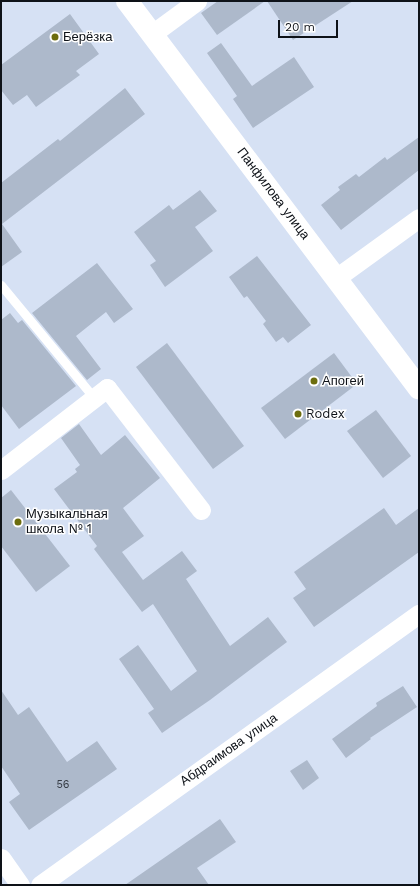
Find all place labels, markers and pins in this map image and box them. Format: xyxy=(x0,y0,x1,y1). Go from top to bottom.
place label: Берёзка xyxy=(63,29,112,45)
marker: Берёзка xyxy=(50,32,60,42)
place label: Апогей xyxy=(322,373,364,389)
marker: Апогей xyxy=(309,376,319,386)
place label: Rodex xyxy=(306,406,345,422)
marker: Rodex xyxy=(293,409,303,419)
place label: Музыкальная школа № 1 xyxy=(26,507,108,538)
marker: Музыкальная школа № 1 xyxy=(13,517,23,527)

